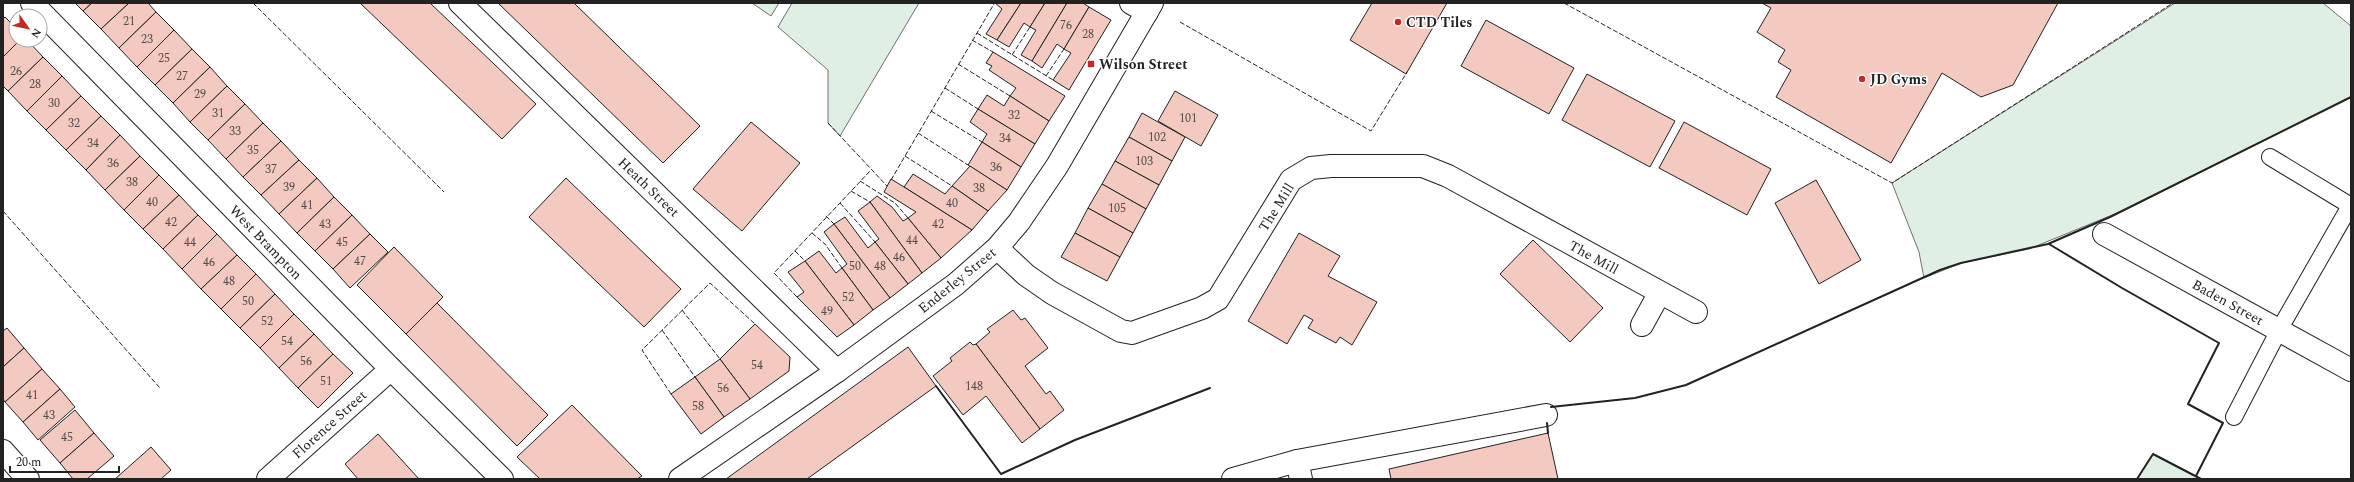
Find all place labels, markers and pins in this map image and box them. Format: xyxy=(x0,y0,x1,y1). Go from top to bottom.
place label: CTD Tiles xyxy=(1406,12,1473,33)
marker: CTD Tiles xyxy=(1393,17,1403,27)
place label: Wilson Street xyxy=(1099,54,1188,75)
marker: Wilson Street xyxy=(1086,59,1096,69)
place label: JD Gyms xyxy=(1870,69,1927,90)
marker: JD Gyms xyxy=(1857,74,1867,84)

